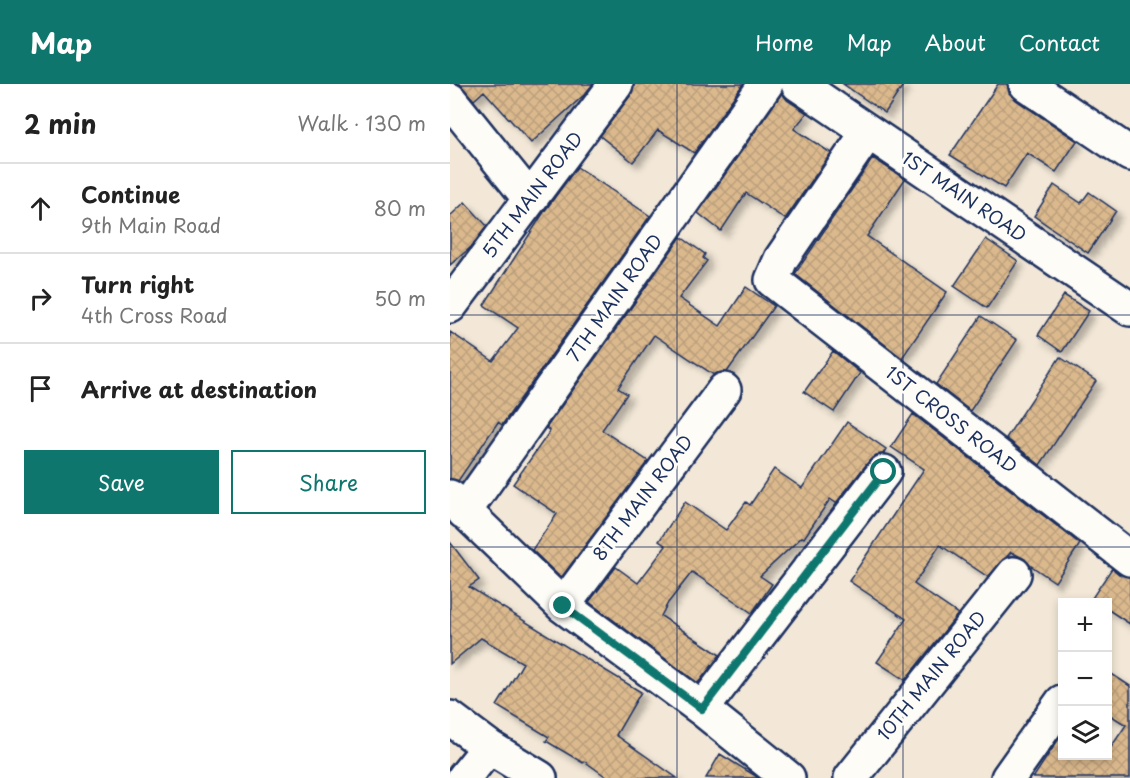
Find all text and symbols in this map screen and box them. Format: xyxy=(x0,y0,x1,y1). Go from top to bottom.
text: Map xyxy=(30,21,92,64)
text: Home xyxy=(755,26,814,58)
text: Map xyxy=(847,26,892,58)
text: About xyxy=(925,26,986,58)
text: Contact xyxy=(1019,26,1100,58)
text: 2 min xyxy=(24,104,97,143)
text: Walk · 130 m xyxy=(298,108,426,138)
street label: 5TH MAIN ROAD xyxy=(475,125,588,263)
street label: 1ST MAIN ROAD xyxy=(897,144,1033,248)
text: Continue xyxy=(81,177,180,210)
icon: ahead xyxy=(24,192,57,225)
text: 80 m xyxy=(374,193,426,223)
text: 9th Main Road xyxy=(81,210,221,240)
street label: 7TH MAIN ROAD xyxy=(559,228,668,367)
text: Turn right xyxy=(81,267,194,300)
icon: right xyxy=(24,282,57,315)
text: 50 m xyxy=(374,283,426,313)
text: 4th Cross Road xyxy=(81,300,228,330)
street label: 1ST CROSS ROAD xyxy=(880,359,1023,479)
icon: arrive xyxy=(24,372,57,405)
text: Arrive at destination xyxy=(81,372,317,405)
street label: 8TH MAIN ROAD xyxy=(585,428,698,566)
button: Save xyxy=(24,450,219,514)
button: Share xyxy=(231,450,426,514)
route start xyxy=(870,458,896,484)
route end xyxy=(549,592,575,618)
map controls xyxy=(1058,598,1112,760)
button: + xyxy=(1058,598,1112,652)
street label: 10TH MAIN ROAD xyxy=(870,604,992,746)
button: − xyxy=(1058,652,1112,706)
button: layers xyxy=(1058,706,1112,760)

